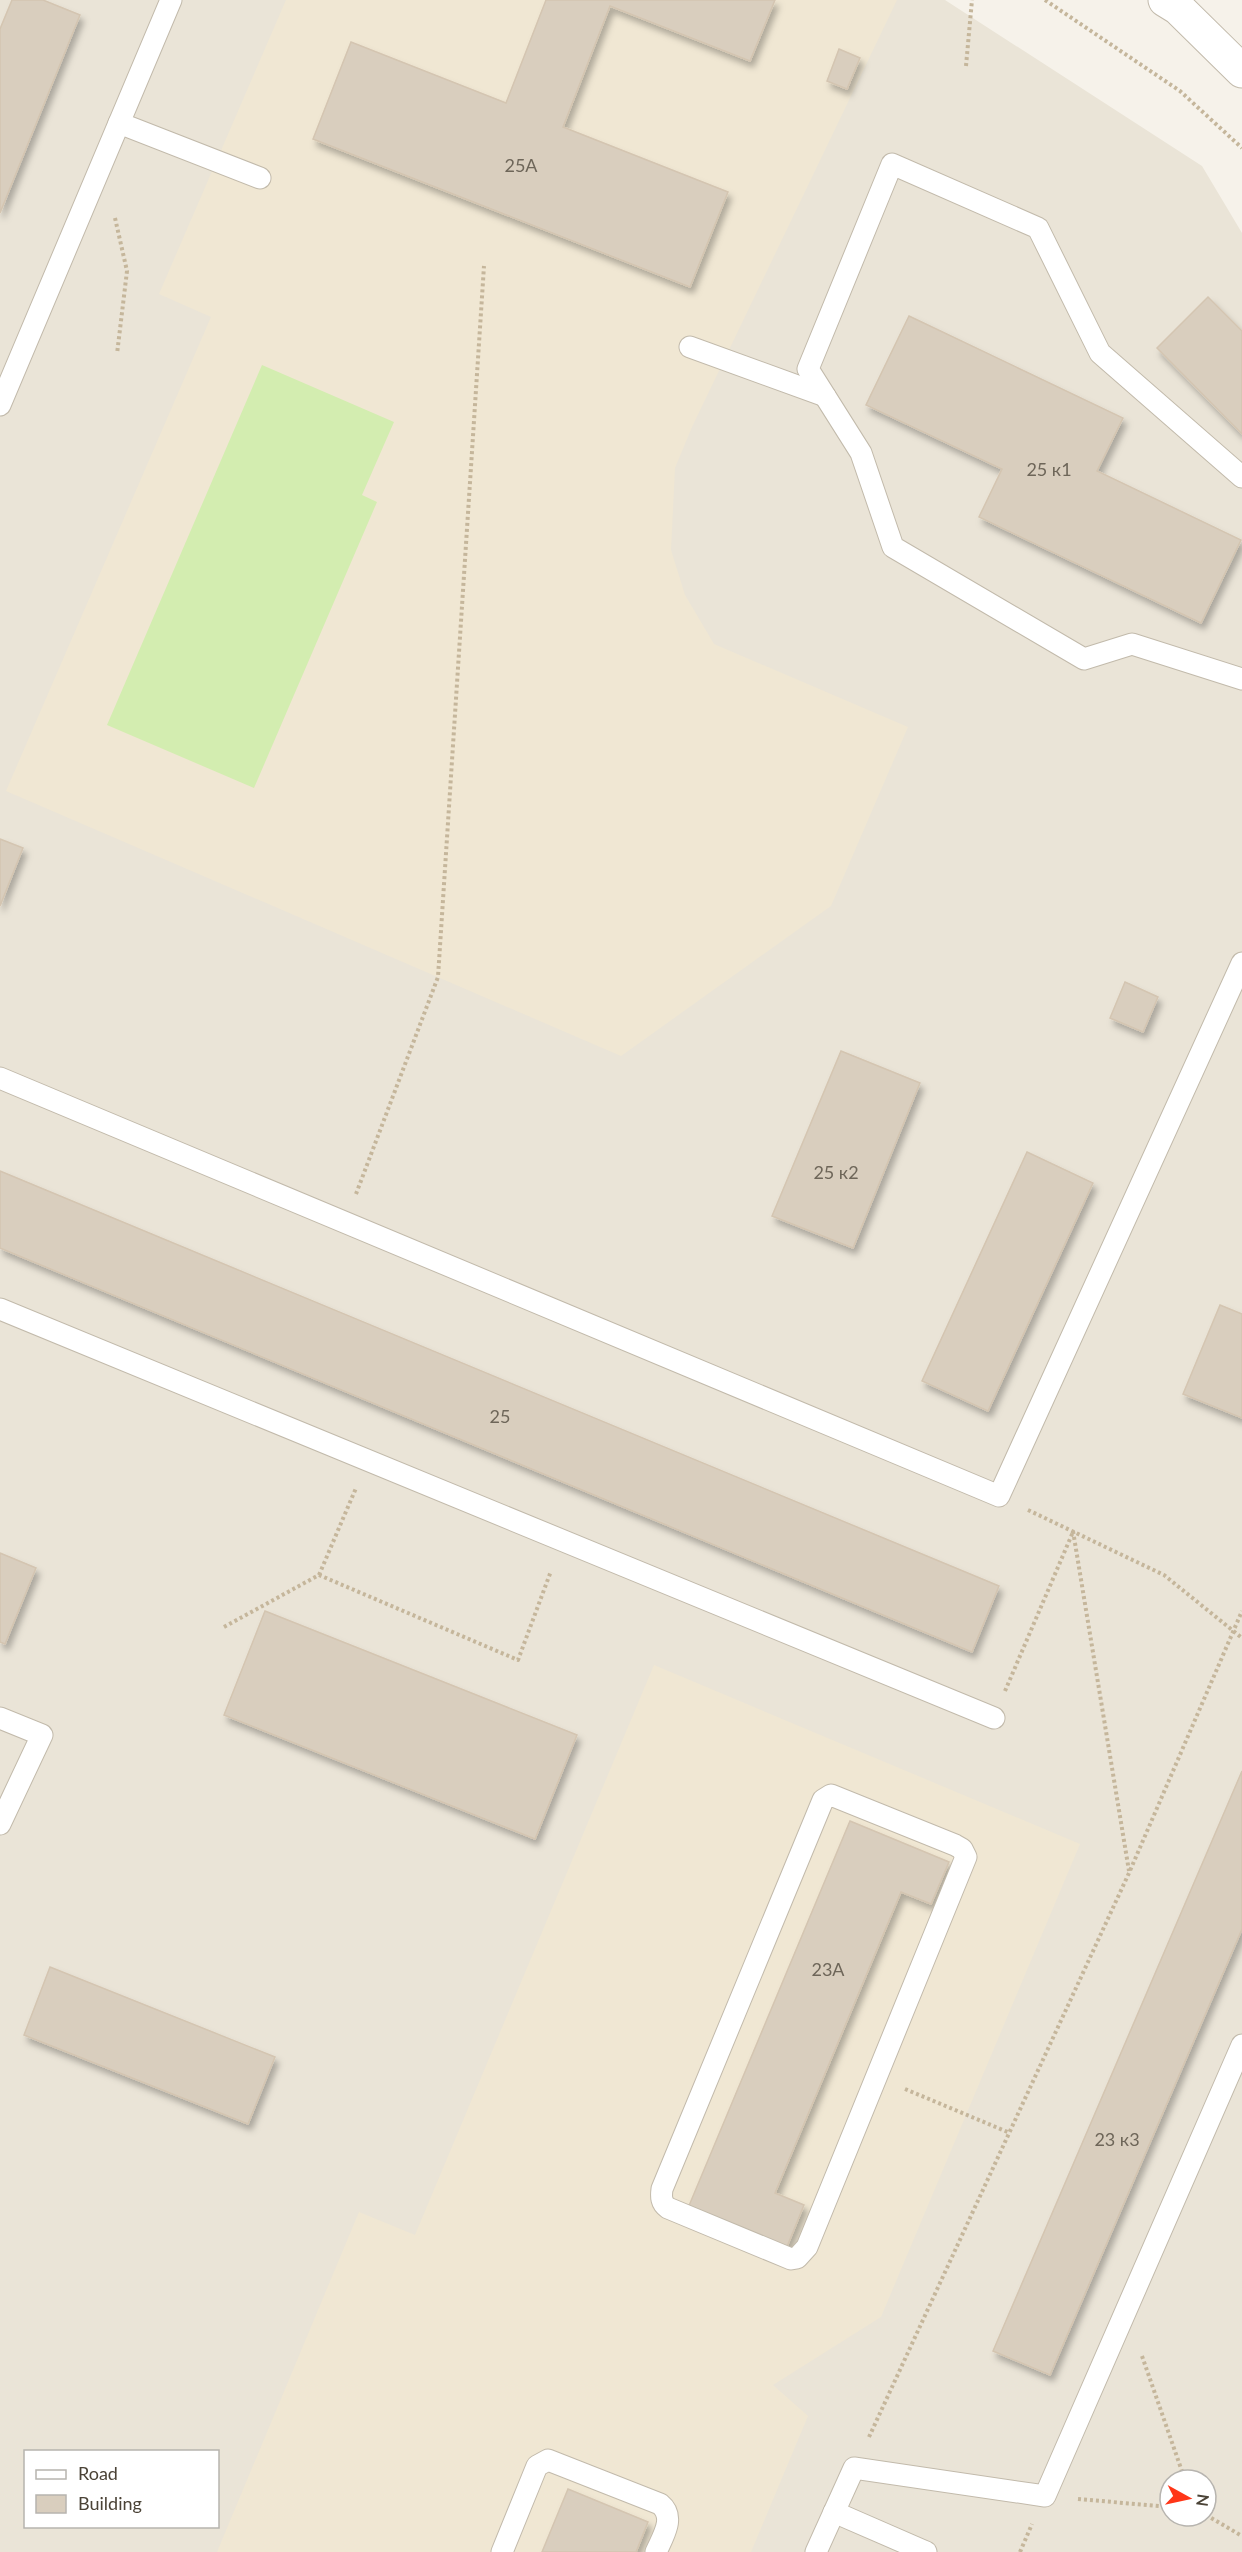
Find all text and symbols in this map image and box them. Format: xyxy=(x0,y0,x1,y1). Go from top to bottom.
house number: 25А xyxy=(504,154,538,176)
house number: 25 к1 xyxy=(1026,458,1072,480)
house number: 25 к2 xyxy=(813,1161,859,1183)
house number: 25 xyxy=(490,1405,510,1427)
house number: 23А xyxy=(811,1958,845,1980)
house number: 23 к3 xyxy=(1094,2128,1140,2150)
legend xyxy=(24,2450,219,2528)
text: Road xyxy=(78,2462,118,2484)
north arrow xyxy=(1158,2468,1218,2528)
text: Building xyxy=(78,2492,142,2514)
text: N xyxy=(1193,2493,1214,2508)

